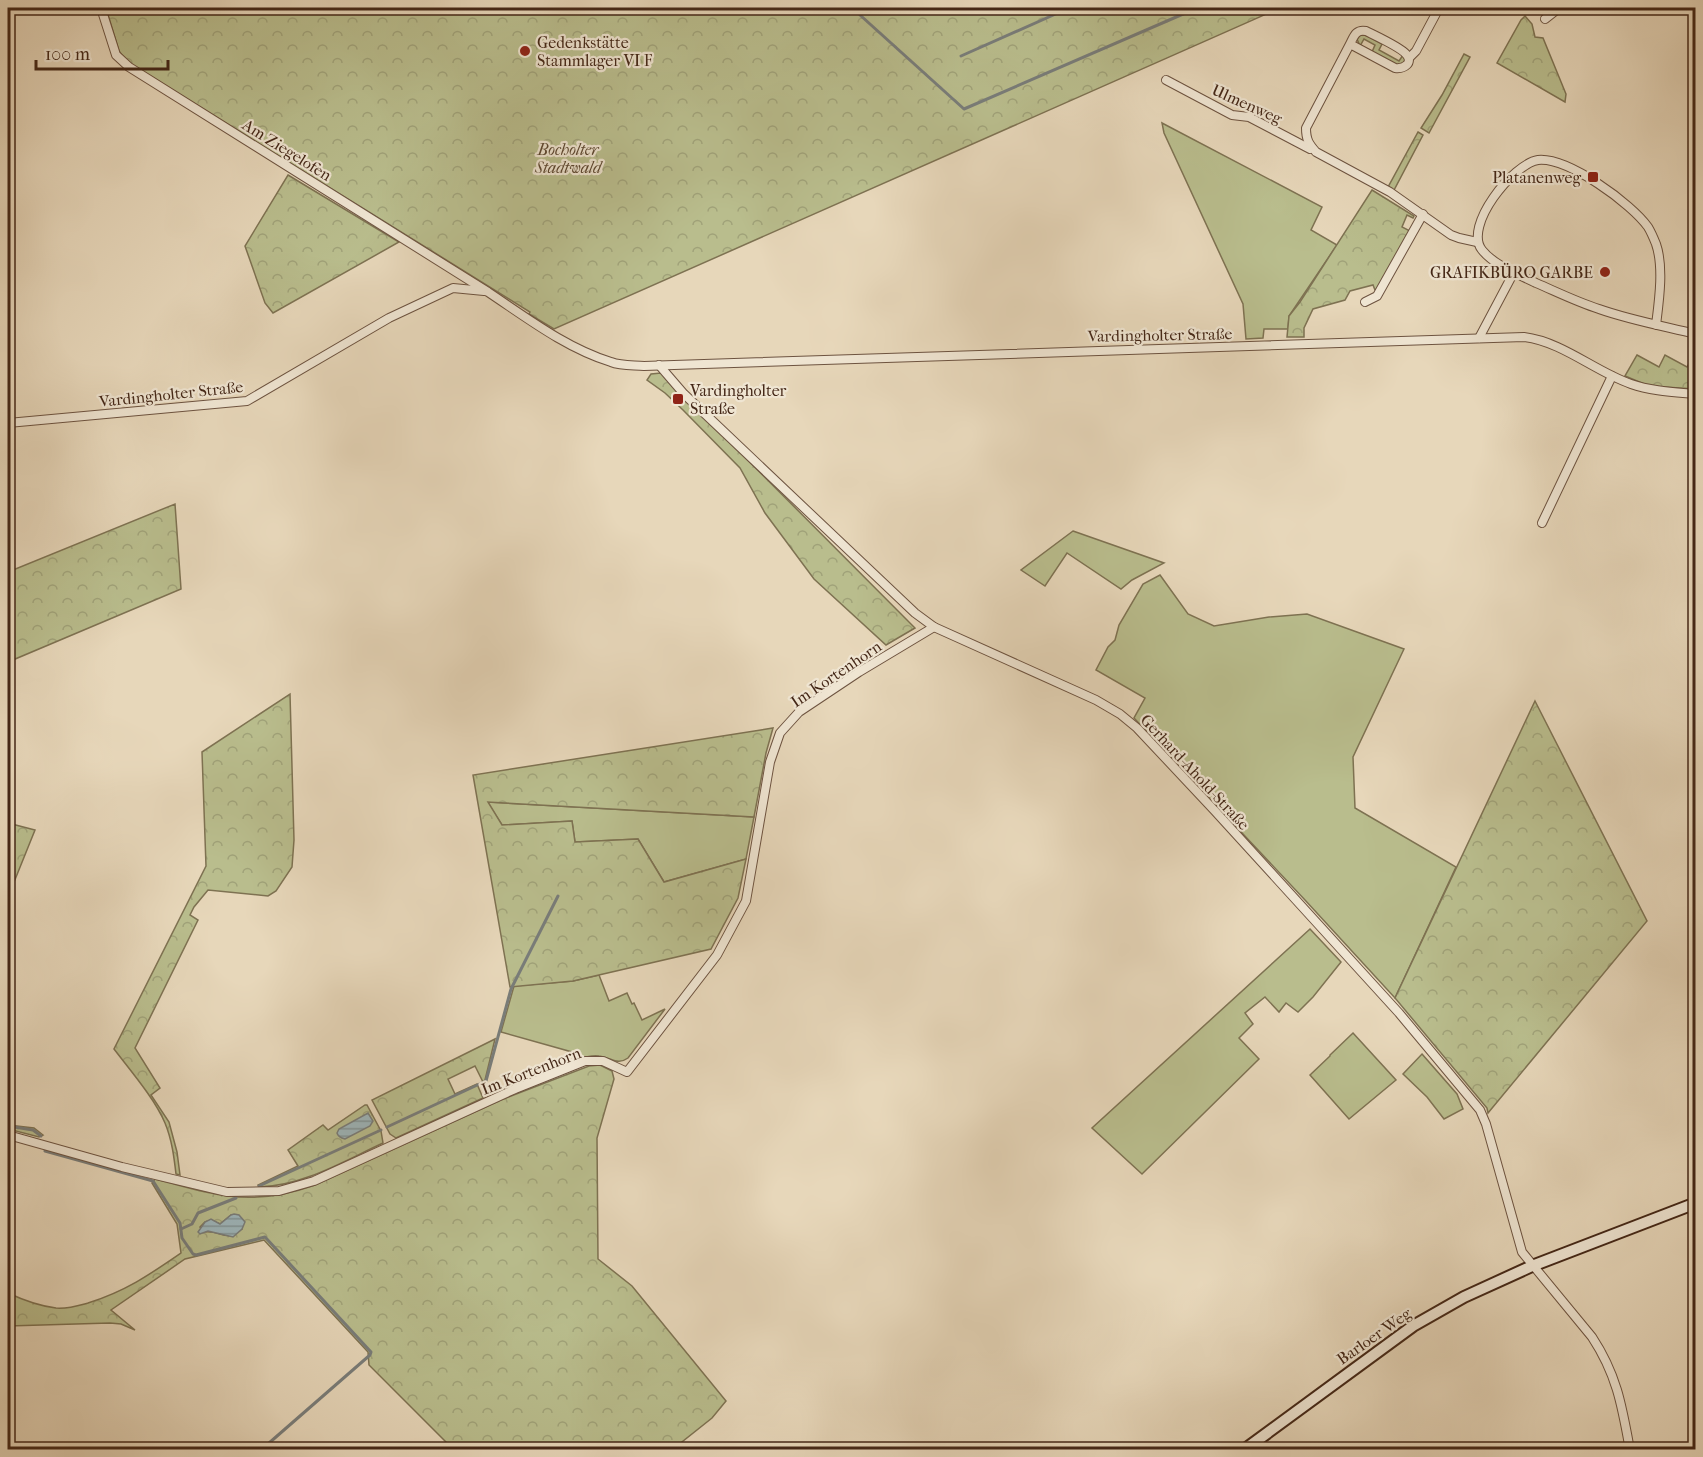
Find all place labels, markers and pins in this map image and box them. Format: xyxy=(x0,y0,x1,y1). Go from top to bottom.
place label: Gedenkstätte Stammlager VI F xyxy=(537,33,653,70)
marker: Gedenkstätte Stammlager VI F xyxy=(518,44,532,58)
place label: Platanenweg xyxy=(1492,168,1581,187)
marker: Platanenweg xyxy=(1586,170,1600,184)
place label: GRAFIKBÜRO GARBE xyxy=(1430,263,1593,282)
marker: GRAFIKBÜRO GARBE xyxy=(1598,265,1612,279)
place label: Vardingholter Straße xyxy=(689,381,787,418)
marker: Vardingholter Straße xyxy=(671,392,685,406)

